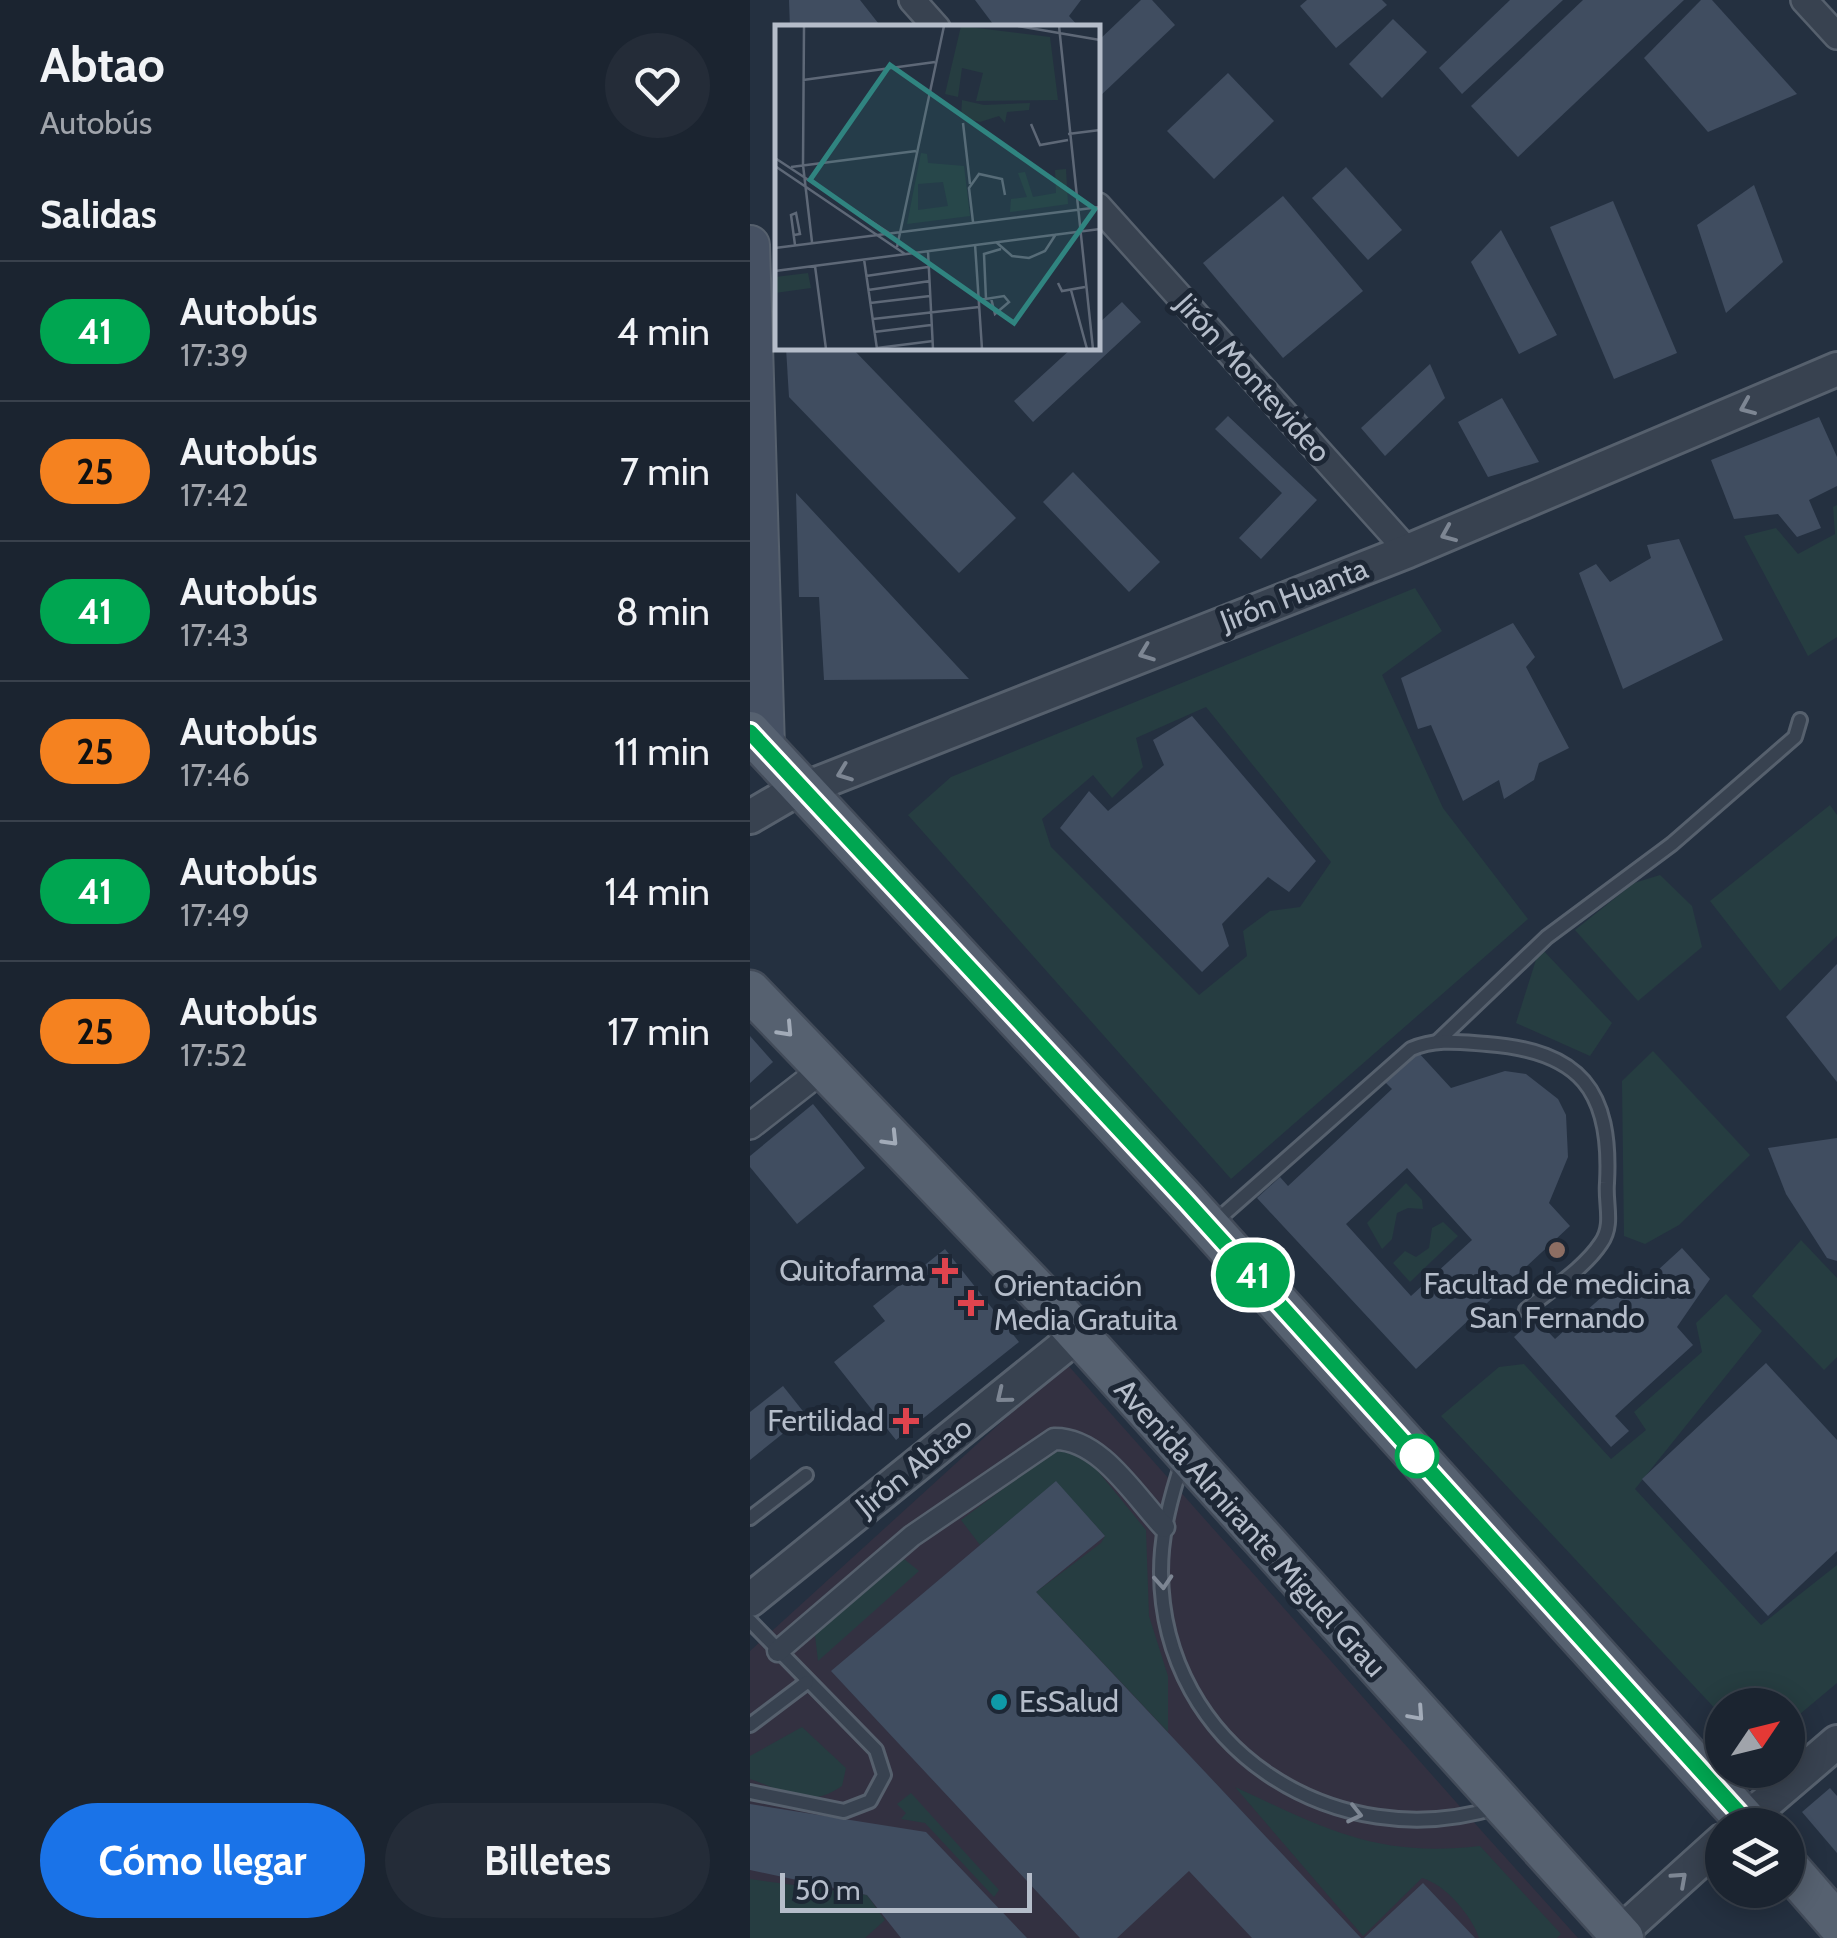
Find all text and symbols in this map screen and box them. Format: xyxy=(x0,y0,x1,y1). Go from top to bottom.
inset map xyxy=(775,25,1100,350)
button: heart xyxy=(605,33,710,138)
text: Abtao xyxy=(40,36,165,94)
text: Autobús xyxy=(40,103,152,142)
text: Salidas xyxy=(40,191,157,238)
street label: Jirón Montevideo xyxy=(1167,285,1339,470)
text: Autobús xyxy=(180,288,318,335)
text: 4 min xyxy=(617,308,710,355)
text: 41 xyxy=(78,310,112,353)
text: 17:39 xyxy=(180,335,249,374)
one-way arrow xyxy=(1739,395,1757,415)
text: Autobús xyxy=(180,428,318,475)
text: 7 min xyxy=(620,448,710,495)
text: 25 xyxy=(76,450,114,493)
text: 17:42 xyxy=(180,475,248,514)
one-way arrow xyxy=(1440,522,1458,542)
street label: Jirón Huanta xyxy=(1214,549,1373,640)
text: Autobús xyxy=(180,568,318,615)
text: 8 min xyxy=(616,588,710,635)
text: 41 xyxy=(78,590,112,633)
text: 17:43 xyxy=(180,615,249,654)
one-way arrow xyxy=(1138,642,1156,662)
text: Autobús xyxy=(180,708,318,755)
text: 11 min xyxy=(614,728,710,775)
text: 25 xyxy=(76,730,114,773)
text: 17:46 xyxy=(180,755,250,794)
one-way arrow xyxy=(836,762,854,782)
text: Autobús xyxy=(180,848,318,895)
text: 14 min xyxy=(604,868,710,915)
text: 41 xyxy=(78,870,112,913)
text: 17:49 xyxy=(180,895,250,934)
text: Autobús xyxy=(180,988,318,1035)
text: 17 min xyxy=(607,1008,710,1055)
text: 25 xyxy=(76,1010,114,1053)
one-way arrow xyxy=(774,1018,792,1037)
text: 17:52 xyxy=(180,1035,247,1074)
one-way arrow xyxy=(879,1128,897,1146)
marker: Facultad de medicina San Fernando xyxy=(1546,1239,1568,1261)
line badge: 41 xyxy=(1208,1242,1298,1308)
place label: Quitofarma xyxy=(779,1252,926,1289)
text: 41 xyxy=(1236,1254,1270,1297)
marker: Quitofarma xyxy=(934,1260,956,1282)
place label: Facultad de medicina San Fernando xyxy=(1423,1265,1691,1336)
place label: Orientación Media Gratuita xyxy=(994,1267,1178,1338)
marker: Orientación Media Gratuita xyxy=(958,1290,984,1316)
street label: Avenida Almirante Miguel Grau xyxy=(1107,1371,1394,1684)
one-way arrow xyxy=(996,1384,1014,1402)
place label: Fertilidad xyxy=(767,1402,884,1439)
marker: Fertilidad xyxy=(893,1408,919,1434)
street label: Jirón Abtao xyxy=(847,1409,979,1525)
unlabelled marker xyxy=(1396,1435,1438,1477)
one-way arrow xyxy=(1152,1574,1173,1590)
place label: EsSalud xyxy=(1019,1683,1119,1720)
north arrow xyxy=(1705,1688,1805,1788)
map controls xyxy=(1705,1688,1805,1908)
marker: EsSalud xyxy=(988,1691,1010,1713)
one-way arrow xyxy=(1406,1702,1424,1721)
button: Cómo llegar xyxy=(40,1803,365,1918)
button: Billetes xyxy=(385,1803,710,1918)
one-way arrow xyxy=(1347,1803,1364,1824)
button: layers xyxy=(1705,1808,1805,1908)
scale bar xyxy=(780,1868,1032,1912)
text: 50 m xyxy=(795,1873,861,1907)
one-way arrow xyxy=(1668,1873,1687,1891)

